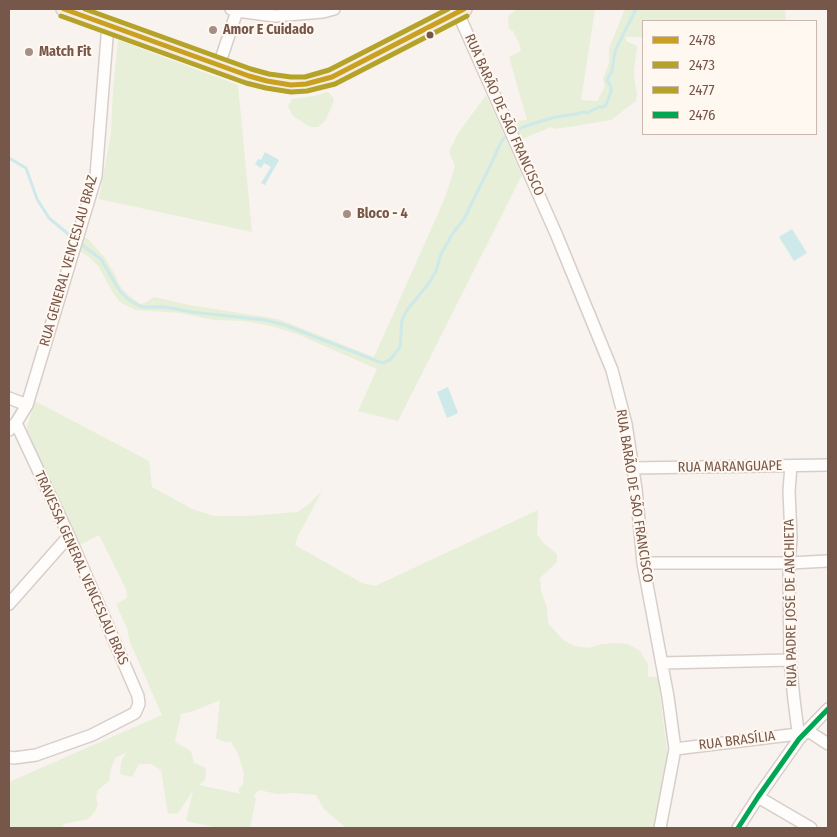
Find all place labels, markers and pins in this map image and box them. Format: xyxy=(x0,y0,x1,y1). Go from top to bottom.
place label: Amor E Cuidado xyxy=(223,22,314,38)
marker: Amor E Cuidado xyxy=(207,24,219,36)
unlabelled marker xyxy=(425,30,435,40)
place label: Match Fit xyxy=(39,44,91,60)
marker: Match Fit xyxy=(23,46,35,58)
place label: Bloco - 4 xyxy=(357,206,408,222)
marker: Bloco - 4 xyxy=(341,208,353,220)

